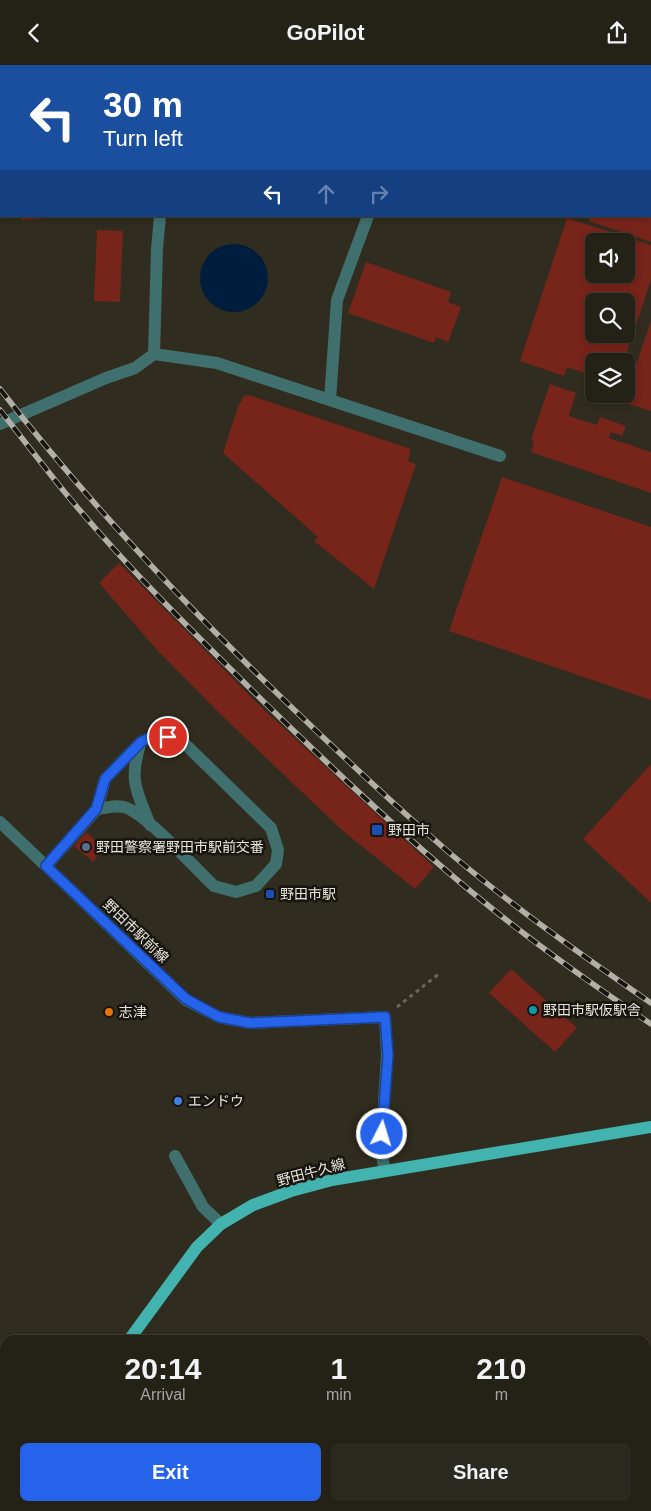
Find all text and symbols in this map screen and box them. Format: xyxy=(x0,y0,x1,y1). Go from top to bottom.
icon: back xyxy=(20,19,48,47)
icon: share xyxy=(603,19,631,47)
text: GoPilot xyxy=(286,20,365,45)
icon: left xyxy=(20,85,85,150)
text: 30 m xyxy=(103,85,183,124)
text: Turn left xyxy=(103,126,183,151)
icon: left xyxy=(259,180,287,208)
icon: ahead xyxy=(312,180,340,208)
icon: right xyxy=(365,180,393,208)
map controls xyxy=(585,233,635,403)
button: sound xyxy=(585,233,635,283)
button: search xyxy=(585,293,635,343)
button: layers xyxy=(585,353,635,403)
pin xyxy=(147,716,189,758)
icon: arrive xyxy=(154,723,182,751)
place label: 野田市 xyxy=(388,822,430,838)
marker: 野田市 xyxy=(370,823,384,837)
place label: 野田警察署野田市駅前交番 xyxy=(96,839,264,855)
marker: 野田警察署野田市駅前交番 xyxy=(80,841,92,853)
place label: 野田市駅 xyxy=(280,886,336,902)
marker: 野田市駅 xyxy=(264,888,276,900)
street label: 野田市駅前線 xyxy=(100,896,172,966)
place label: 野田市駅仮駅舎 xyxy=(543,1002,641,1018)
place label: 志津 xyxy=(119,1004,147,1020)
marker: 野田市駅仮駅舎 xyxy=(527,1004,539,1016)
marker: 志津 xyxy=(103,1006,115,1018)
place label: エンドウ xyxy=(188,1093,244,1109)
marker: エンドウ xyxy=(172,1095,184,1107)
position arrow xyxy=(355,1107,407,1159)
street label: 野田牛久線 xyxy=(275,1155,347,1189)
text: 20:14 xyxy=(125,1352,201,1385)
text: 1 xyxy=(330,1352,347,1385)
text: 210 xyxy=(476,1352,526,1385)
text: Arrival xyxy=(140,1386,186,1403)
text: min xyxy=(326,1386,352,1403)
text: m xyxy=(495,1386,508,1403)
button: Exit xyxy=(20,1443,321,1501)
button: Share xyxy=(331,1443,631,1501)

